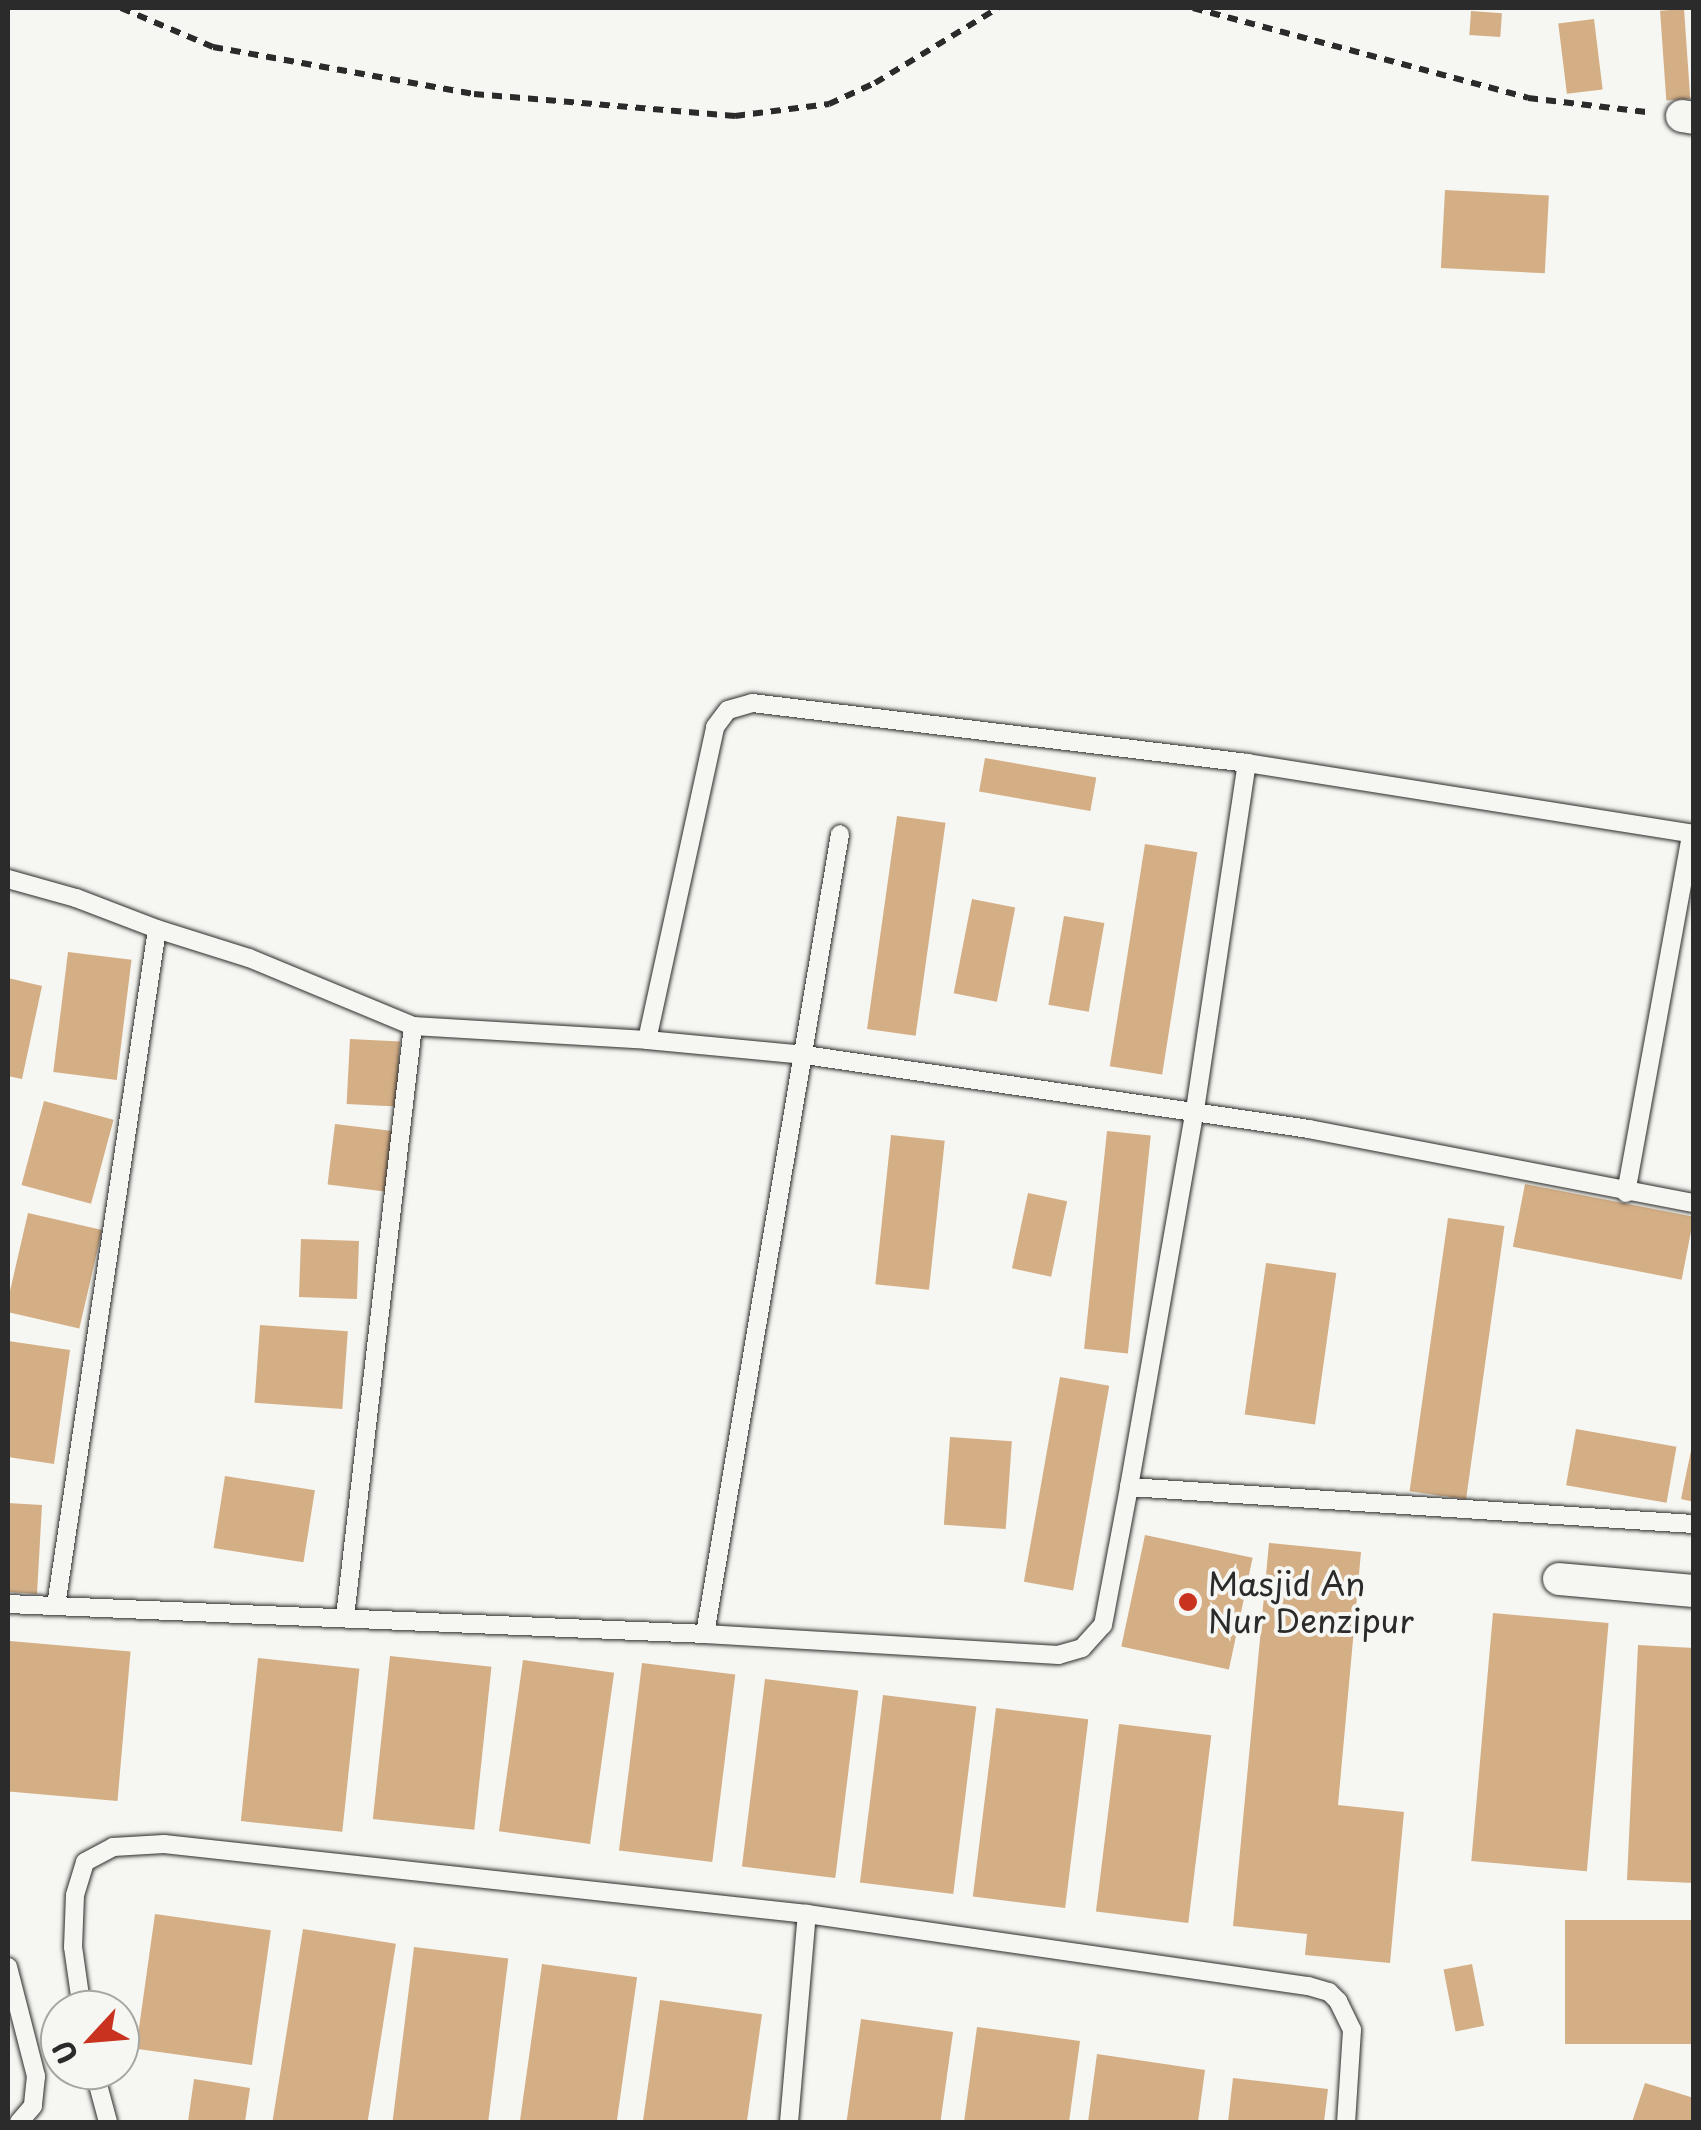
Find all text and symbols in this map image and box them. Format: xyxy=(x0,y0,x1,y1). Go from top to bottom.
place label: Masjid An Nur Denzipur xyxy=(1208,1565,1415,1640)
marker: Masjid An Nur Denzipur xyxy=(1177,1591,1199,1613)
north arrow xyxy=(40,1990,140,2090)
text: U xyxy=(40,2033,88,2071)

